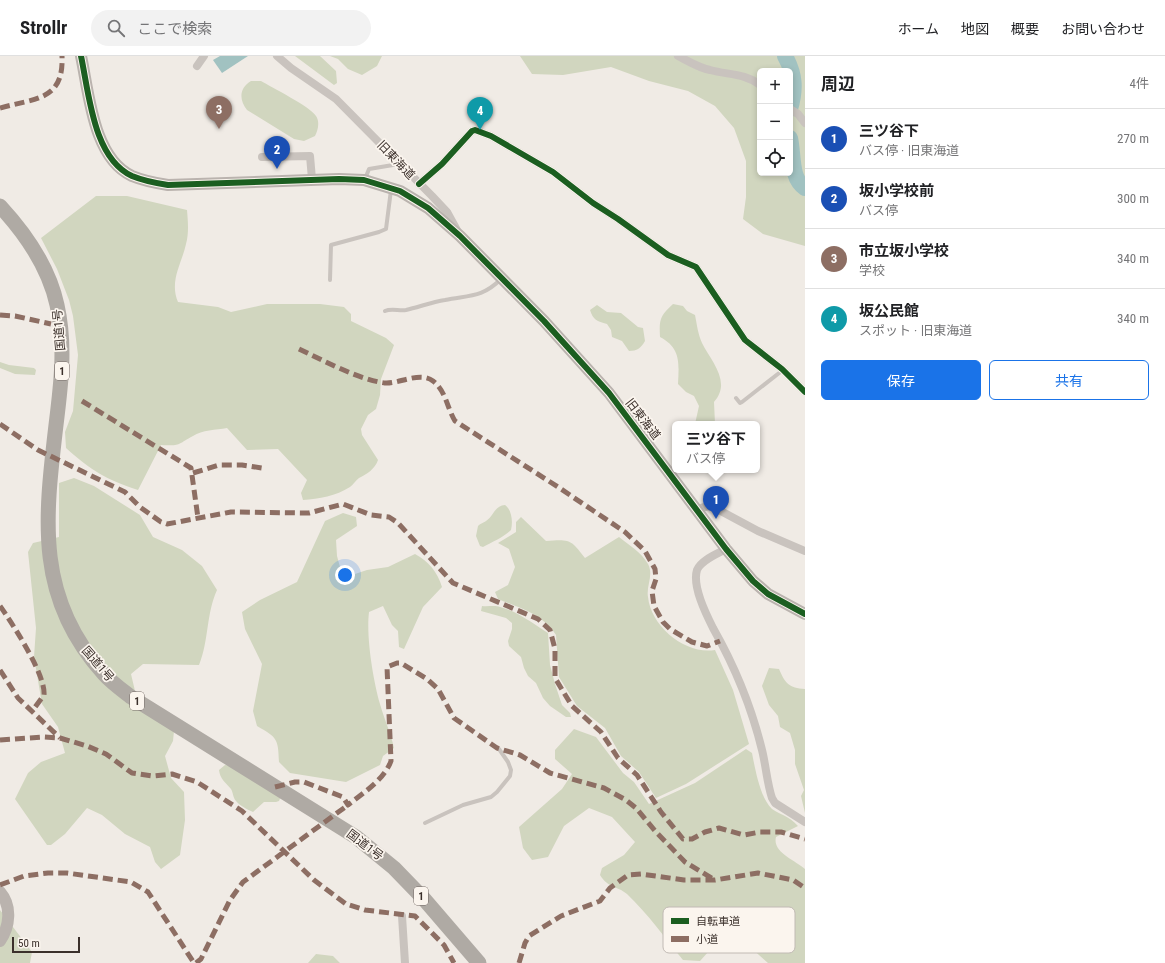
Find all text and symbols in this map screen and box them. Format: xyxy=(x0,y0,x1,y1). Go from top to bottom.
search box xyxy=(91,10,371,46)
text: Strollr xyxy=(20,16,67,39)
icon: search xyxy=(105,17,127,39)
text: ここで検索 xyxy=(137,20,212,38)
text: ホーム xyxy=(897,21,939,37)
text: 地図 xyxy=(961,21,989,37)
text: 概要 xyxy=(1011,21,1039,37)
text: お問い合わせ xyxy=(1061,21,1145,37)
map controls xyxy=(757,68,793,176)
button: + xyxy=(757,68,793,104)
text: 周辺 xyxy=(821,74,855,94)
text: 4件 xyxy=(1130,76,1149,91)
pin: 3 xyxy=(206,96,232,129)
pin: 4 xyxy=(467,97,493,130)
button: − xyxy=(757,104,793,140)
text: 三ツ谷下 xyxy=(859,122,919,140)
text: 1 xyxy=(831,131,837,146)
text: 270 m xyxy=(1117,131,1149,146)
pin: 2 xyxy=(264,136,290,169)
street label: 旧東海道 xyxy=(374,138,418,182)
button: locate xyxy=(757,140,793,176)
text: バス停 · 旧東海道 xyxy=(859,143,959,158)
text: 坂小学校前 xyxy=(859,182,934,200)
text: 2 xyxy=(831,191,837,206)
text: 300 m xyxy=(1117,191,1149,206)
text: バス停 xyxy=(859,203,898,218)
text: 市立坂小学校 xyxy=(859,242,949,260)
text: 3 xyxy=(831,251,837,266)
text: 340 m xyxy=(1117,251,1149,266)
text: 学校 xyxy=(859,263,885,278)
text: 坂公民館 xyxy=(859,302,919,320)
street label: 国道1号 xyxy=(50,309,68,351)
text: 4 xyxy=(831,311,837,326)
text: 340 m xyxy=(1117,311,1149,326)
text: スポット · 旧東海道 xyxy=(859,323,972,338)
button: 保存 xyxy=(821,360,981,400)
button: 共有 xyxy=(989,360,1149,400)
road number: 1 xyxy=(55,362,69,380)
street label: 旧東海道 xyxy=(623,396,663,442)
popup xyxy=(672,421,760,473)
text: 三ツ谷下 xyxy=(686,430,746,448)
text: バス停 xyxy=(686,451,725,466)
pin: 1 xyxy=(703,486,729,519)
your location xyxy=(335,565,355,585)
street label: 国道1号 xyxy=(79,644,117,684)
road number: 1 xyxy=(130,692,144,710)
street label: 国道1号 xyxy=(344,827,386,863)
road number: 1 xyxy=(414,887,428,905)
legend xyxy=(663,907,795,953)
text: 自転車道 xyxy=(696,915,740,928)
text: 小道 xyxy=(696,933,718,946)
scale bar xyxy=(12,935,80,954)
text: 50 m xyxy=(18,937,40,950)

